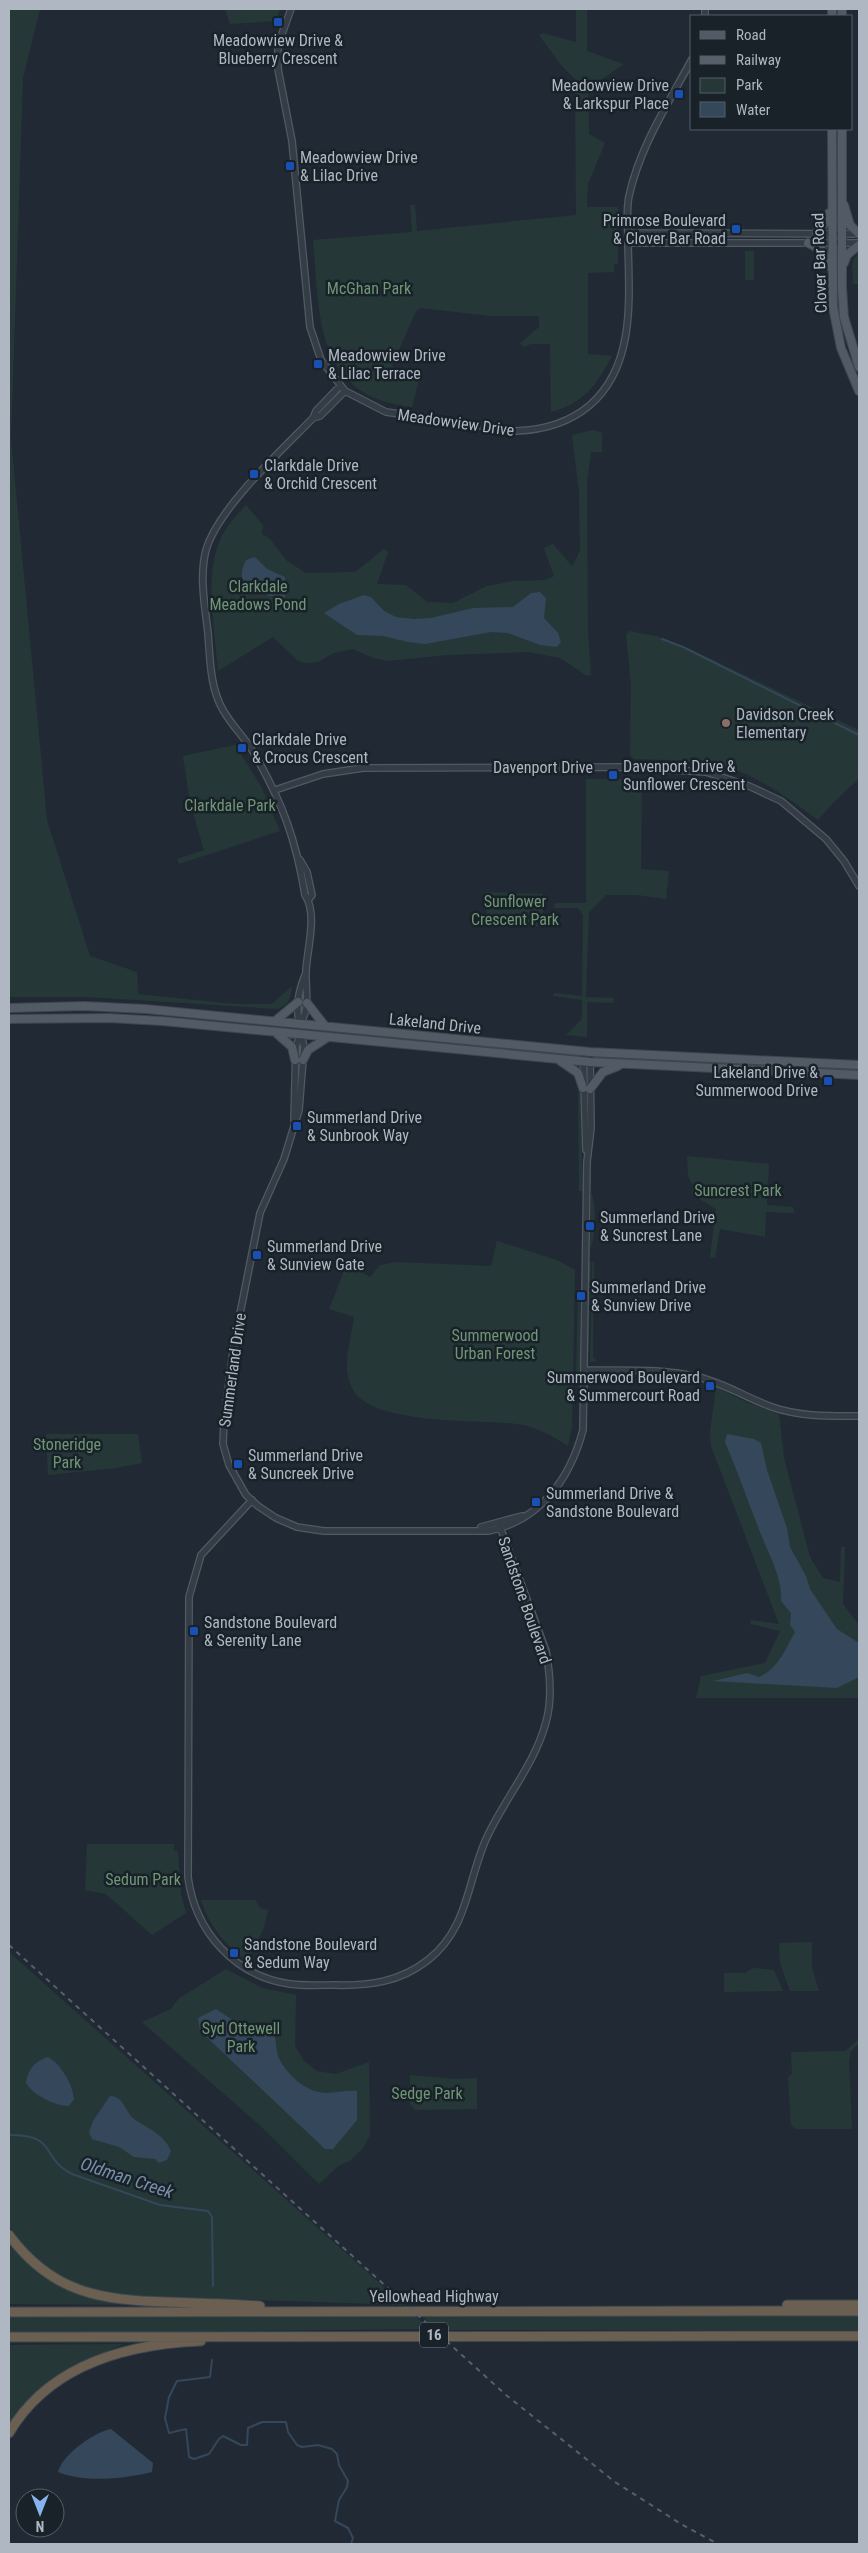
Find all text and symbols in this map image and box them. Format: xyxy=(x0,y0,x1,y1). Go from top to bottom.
legend xyxy=(690,15,853,130)
marker: Meadowview Drive & Blueberry Crescent xyxy=(272,16,284,28)
text: Road xyxy=(736,26,766,44)
place label: Meadowview Drive & Blueberry Crescent xyxy=(213,31,343,68)
text: Railway xyxy=(736,51,781,69)
place label: Meadowview Drive & Larkspur Place xyxy=(551,76,669,113)
text: Park xyxy=(736,76,763,94)
marker: Meadowview Drive & Larkspur Place xyxy=(673,88,685,100)
text: Water xyxy=(736,101,771,119)
place label: Meadowview Drive & Lilac Drive xyxy=(300,148,418,185)
marker: Meadowview Drive & Lilac Drive xyxy=(284,160,296,172)
place label: Primrose Boulevard & Clover Bar Road xyxy=(603,211,726,248)
street label: Clover Bar Road xyxy=(808,212,831,314)
marker: Primrose Boulevard & Clover Bar Road xyxy=(730,223,742,235)
park label: McGhan Park xyxy=(327,279,412,298)
place label: Meadowview Drive & Lilac Terrace xyxy=(328,346,446,383)
marker: Meadowview Drive & Lilac Terrace xyxy=(312,358,324,370)
street label: Meadowview Drive xyxy=(396,405,515,440)
place label: Clarkdale Drive & Orchid Crescent xyxy=(264,456,377,493)
marker: Clarkdale Drive & Orchid Crescent xyxy=(248,468,260,480)
park label: Clarkdale Meadows Pond xyxy=(209,577,307,614)
place label: Davidson Creek Elementary xyxy=(736,705,835,742)
marker: Davidson Creek Elementary xyxy=(720,717,732,729)
place label: Clarkdale Drive & Crocus Crescent xyxy=(252,730,369,767)
marker: Clarkdale Drive & Crocus Crescent xyxy=(236,742,248,754)
place label: Davenport Drive & Sunflower Crescent xyxy=(623,757,746,794)
street label: Davenport Drive xyxy=(493,758,593,777)
marker: Davenport Drive & Sunflower Crescent xyxy=(607,769,619,781)
park label: Clarkdale Park xyxy=(184,796,276,815)
park label: Sunflower Crescent Park xyxy=(471,892,560,929)
street label: Lakeland Drive xyxy=(388,1009,482,1038)
place label: Lakeland Drive & Summerwood Drive xyxy=(695,1063,818,1100)
marker: Lakeland Drive & Summerwood Drive xyxy=(822,1075,834,1087)
place label: Summerland Drive & Sunbrook Way xyxy=(307,1108,422,1145)
marker: Summerland Drive & Sunbrook Way xyxy=(291,1120,303,1132)
park label: Suncrest Park xyxy=(694,1181,783,1200)
place label: Summerland Drive & Suncrest Lane xyxy=(600,1208,715,1245)
marker: Summerland Drive & Suncrest Lane xyxy=(584,1220,596,1232)
place label: Summerland Drive & Sunview Gate xyxy=(267,1237,382,1274)
marker: Summerland Drive & Sunview Gate xyxy=(251,1249,263,1261)
place label: Summerland Drive & Sunview Drive xyxy=(591,1278,706,1315)
marker: Summerland Drive & Sunview Drive xyxy=(575,1290,587,1302)
street label: Summerland Drive xyxy=(215,1312,250,1428)
park label: Summerwood Urban Forest xyxy=(451,1326,539,1363)
place label: Summerwood Boulevard & Summercourt Road xyxy=(547,1368,700,1405)
marker: Summerwood Boulevard & Summercourt Road xyxy=(704,1380,716,1392)
park label: Stoneridge Park xyxy=(33,1435,101,1472)
place label: Summerland Drive & Suncreek Drive xyxy=(248,1446,363,1483)
marker: Summerland Drive & Suncreek Drive xyxy=(232,1458,244,1470)
place label: Summerland Drive & Sandstone Boulevard xyxy=(546,1484,679,1521)
marker: Summerland Drive & Sandstone Boulevard xyxy=(530,1496,542,1508)
street label: Sandstone Boulevard xyxy=(494,1534,555,1666)
place label: Sandstone Boulevard & Serenity Lane xyxy=(204,1613,337,1650)
marker: Sandstone Boulevard & Serenity Lane xyxy=(188,1625,200,1637)
park label: Sedum Park xyxy=(105,1870,182,1889)
place label: Sandstone Boulevard & Sedum Way xyxy=(244,1935,377,1972)
marker: Sandstone Boulevard & Sedum Way xyxy=(228,1947,240,1959)
park label: Syd Ottewell Park xyxy=(202,2019,280,2056)
park label: Sedge Park xyxy=(391,2084,463,2103)
water label: Oldman Creek xyxy=(78,2153,177,2203)
street label: Yellowhead Highway xyxy=(369,2287,499,2306)
road number: 16 xyxy=(420,2322,448,2348)
north arrow xyxy=(15,2488,65,2538)
text: N xyxy=(36,2518,44,2534)

